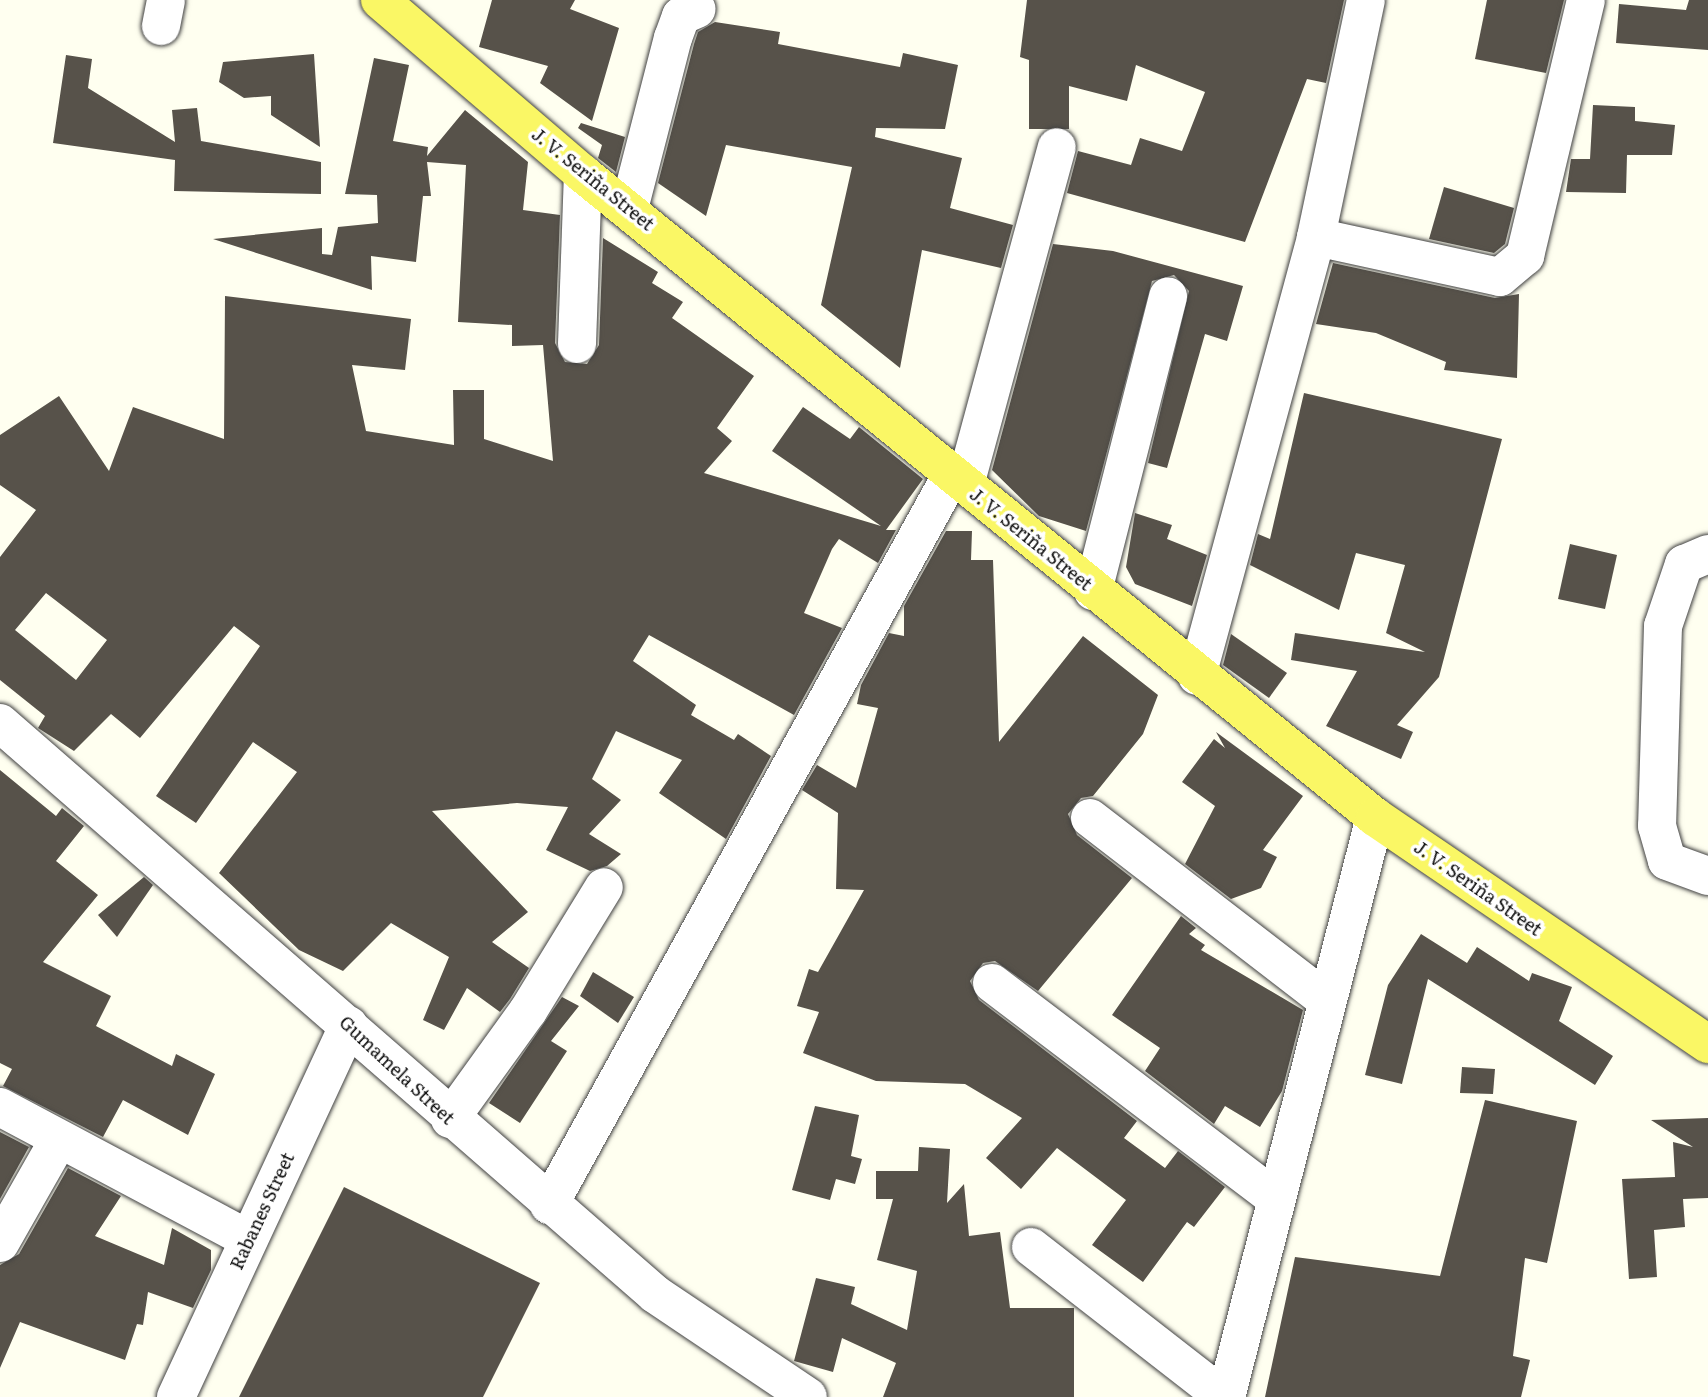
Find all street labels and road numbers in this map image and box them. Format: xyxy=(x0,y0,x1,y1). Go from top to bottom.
street label: J. V. Seriña Street xyxy=(528,123,658,235)
street label: J. V. Seriña Street xyxy=(966,483,1096,595)
street label: J. V. Seriña Street xyxy=(1410,836,1546,940)
street label: Gumamela Street xyxy=(335,1011,459,1129)
street label: Rabanes Street xyxy=(225,1149,299,1273)

